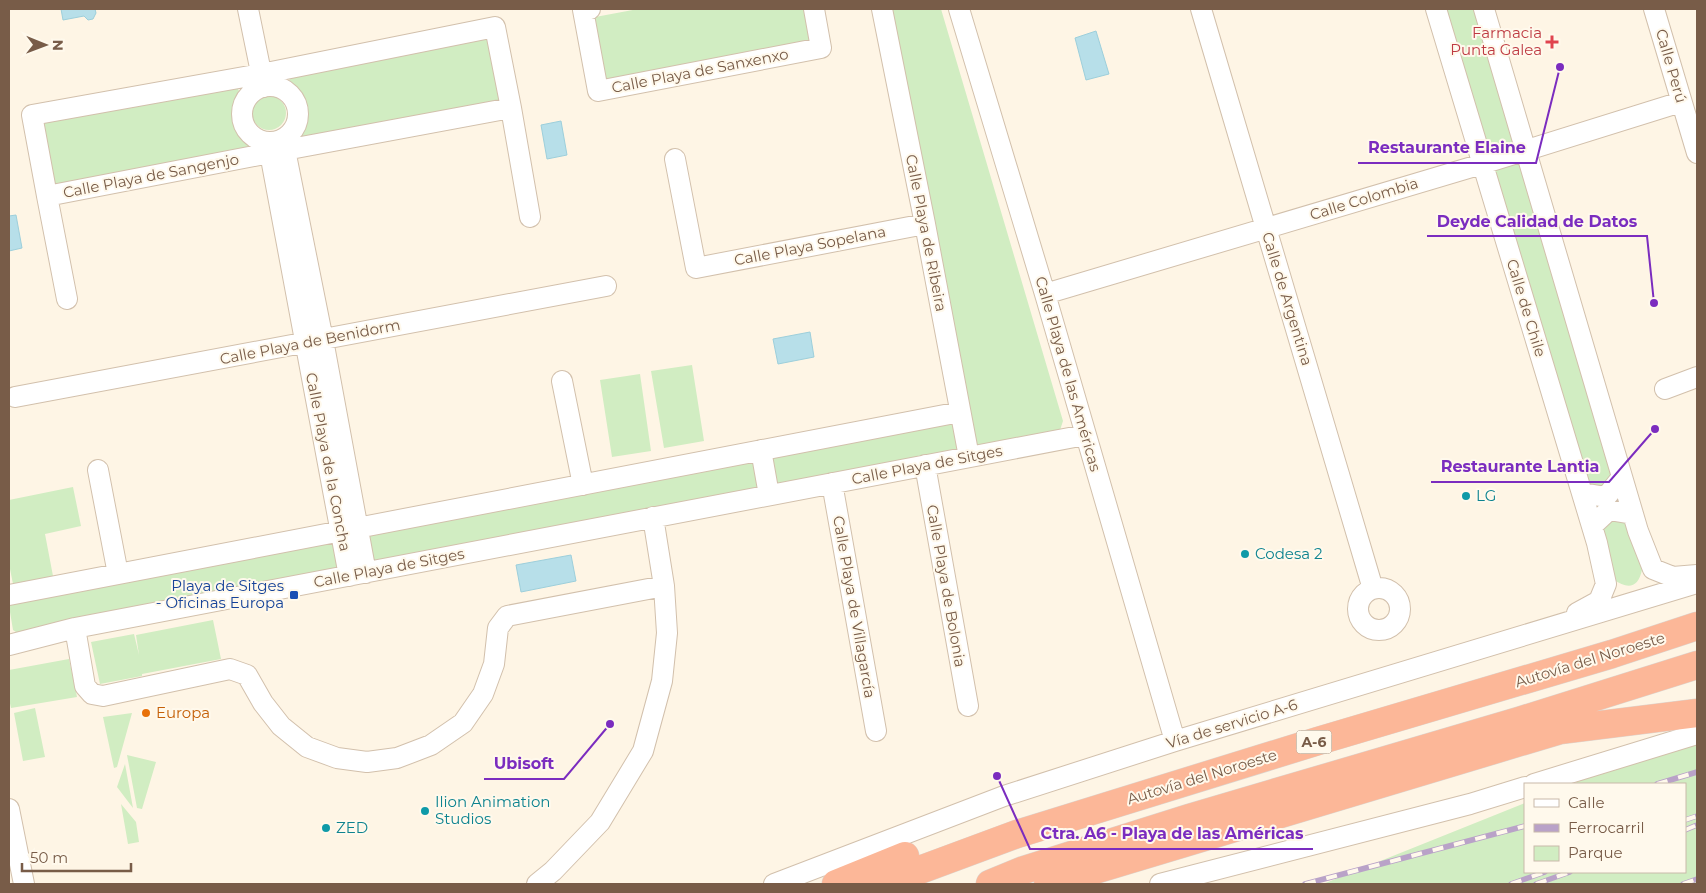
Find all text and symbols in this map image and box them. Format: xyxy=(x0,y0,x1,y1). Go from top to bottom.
north arrow xyxy=(20,20,70,70)
place label: Farmacia Punta Galea xyxy=(1450,23,1542,59)
street label: Calle Perú xyxy=(1652,27,1691,105)
marker: Farmacia Punta Galea xyxy=(1546,36,1558,48)
text: N xyxy=(49,39,67,51)
street label: Calle Playa de Sanxenxo xyxy=(610,44,790,97)
callout: Restaurante Elaine xyxy=(1358,132,1536,163)
text: Restaurante Elaine xyxy=(1368,138,1526,157)
street label: Calle Playa de Sangenjo xyxy=(61,149,240,202)
street label: Calle Playa de Ribeira xyxy=(902,153,951,313)
street label: Calle Colombia xyxy=(1307,173,1420,224)
callout: Deyde Calidad de Datos xyxy=(1427,205,1647,236)
text: Deyde Calidad de Datos xyxy=(1437,212,1638,231)
street label: Calle Playa Sopelana xyxy=(732,221,887,270)
street label: Calle de Argentina xyxy=(1258,230,1317,368)
street label: Calle de Chile xyxy=(1503,257,1550,359)
street label: Calle Playa de las Américas xyxy=(1032,274,1105,474)
street label: Calle Playa de Benidorm xyxy=(218,315,402,368)
street label: Calle Playa de la Concha xyxy=(302,371,355,553)
street label: Calle Playa de Sitges xyxy=(850,441,1004,488)
callout: Restaurante Lantia xyxy=(1431,451,1609,482)
text: Restaurante Lantia xyxy=(1441,457,1599,476)
place label: LG xyxy=(1476,486,1496,505)
marker: LG xyxy=(1460,490,1472,502)
street label: Calle Playa de Bolonia xyxy=(923,503,970,669)
street label: Calle Playa de Villagarcía xyxy=(829,514,880,700)
street label: Calle Playa de Sitges xyxy=(312,544,466,591)
place label: Codesa 2 xyxy=(1255,544,1323,563)
marker: Codesa 2 xyxy=(1239,548,1251,560)
place label: Playa de Sitges - Oficinas Europa xyxy=(156,576,284,612)
marker: Playa de Sitges - Oficinas Europa xyxy=(288,589,300,601)
street label: Autovía del Noroeste xyxy=(1513,628,1667,691)
street label: Vía de servicio A-6 xyxy=(1164,695,1300,753)
place label: Europa xyxy=(156,703,210,722)
marker: Europa xyxy=(140,707,152,719)
road number: A-6 xyxy=(1296,730,1332,754)
street label: Autovía del Noroeste xyxy=(1125,745,1279,808)
callout: Ubisoft xyxy=(484,748,564,779)
text: Ubisoft xyxy=(494,754,554,773)
legend xyxy=(1524,783,1686,873)
place label: Ilion Animation Studios xyxy=(435,792,550,828)
text: Calle xyxy=(1568,793,1605,812)
marker: Ilion Animation Studios xyxy=(419,805,431,817)
place label: ZED xyxy=(336,818,368,837)
callout: Ctra. A6 - Playa de las Américas xyxy=(1030,818,1313,849)
text: Ferrocarril xyxy=(1568,818,1645,837)
marker: ZED xyxy=(320,822,332,834)
text: Ctra. A6 - Playa de las Américas xyxy=(1041,824,1304,843)
scale bar xyxy=(22,840,131,872)
text: Parque xyxy=(1568,843,1623,862)
text: 50 m xyxy=(30,848,68,867)

